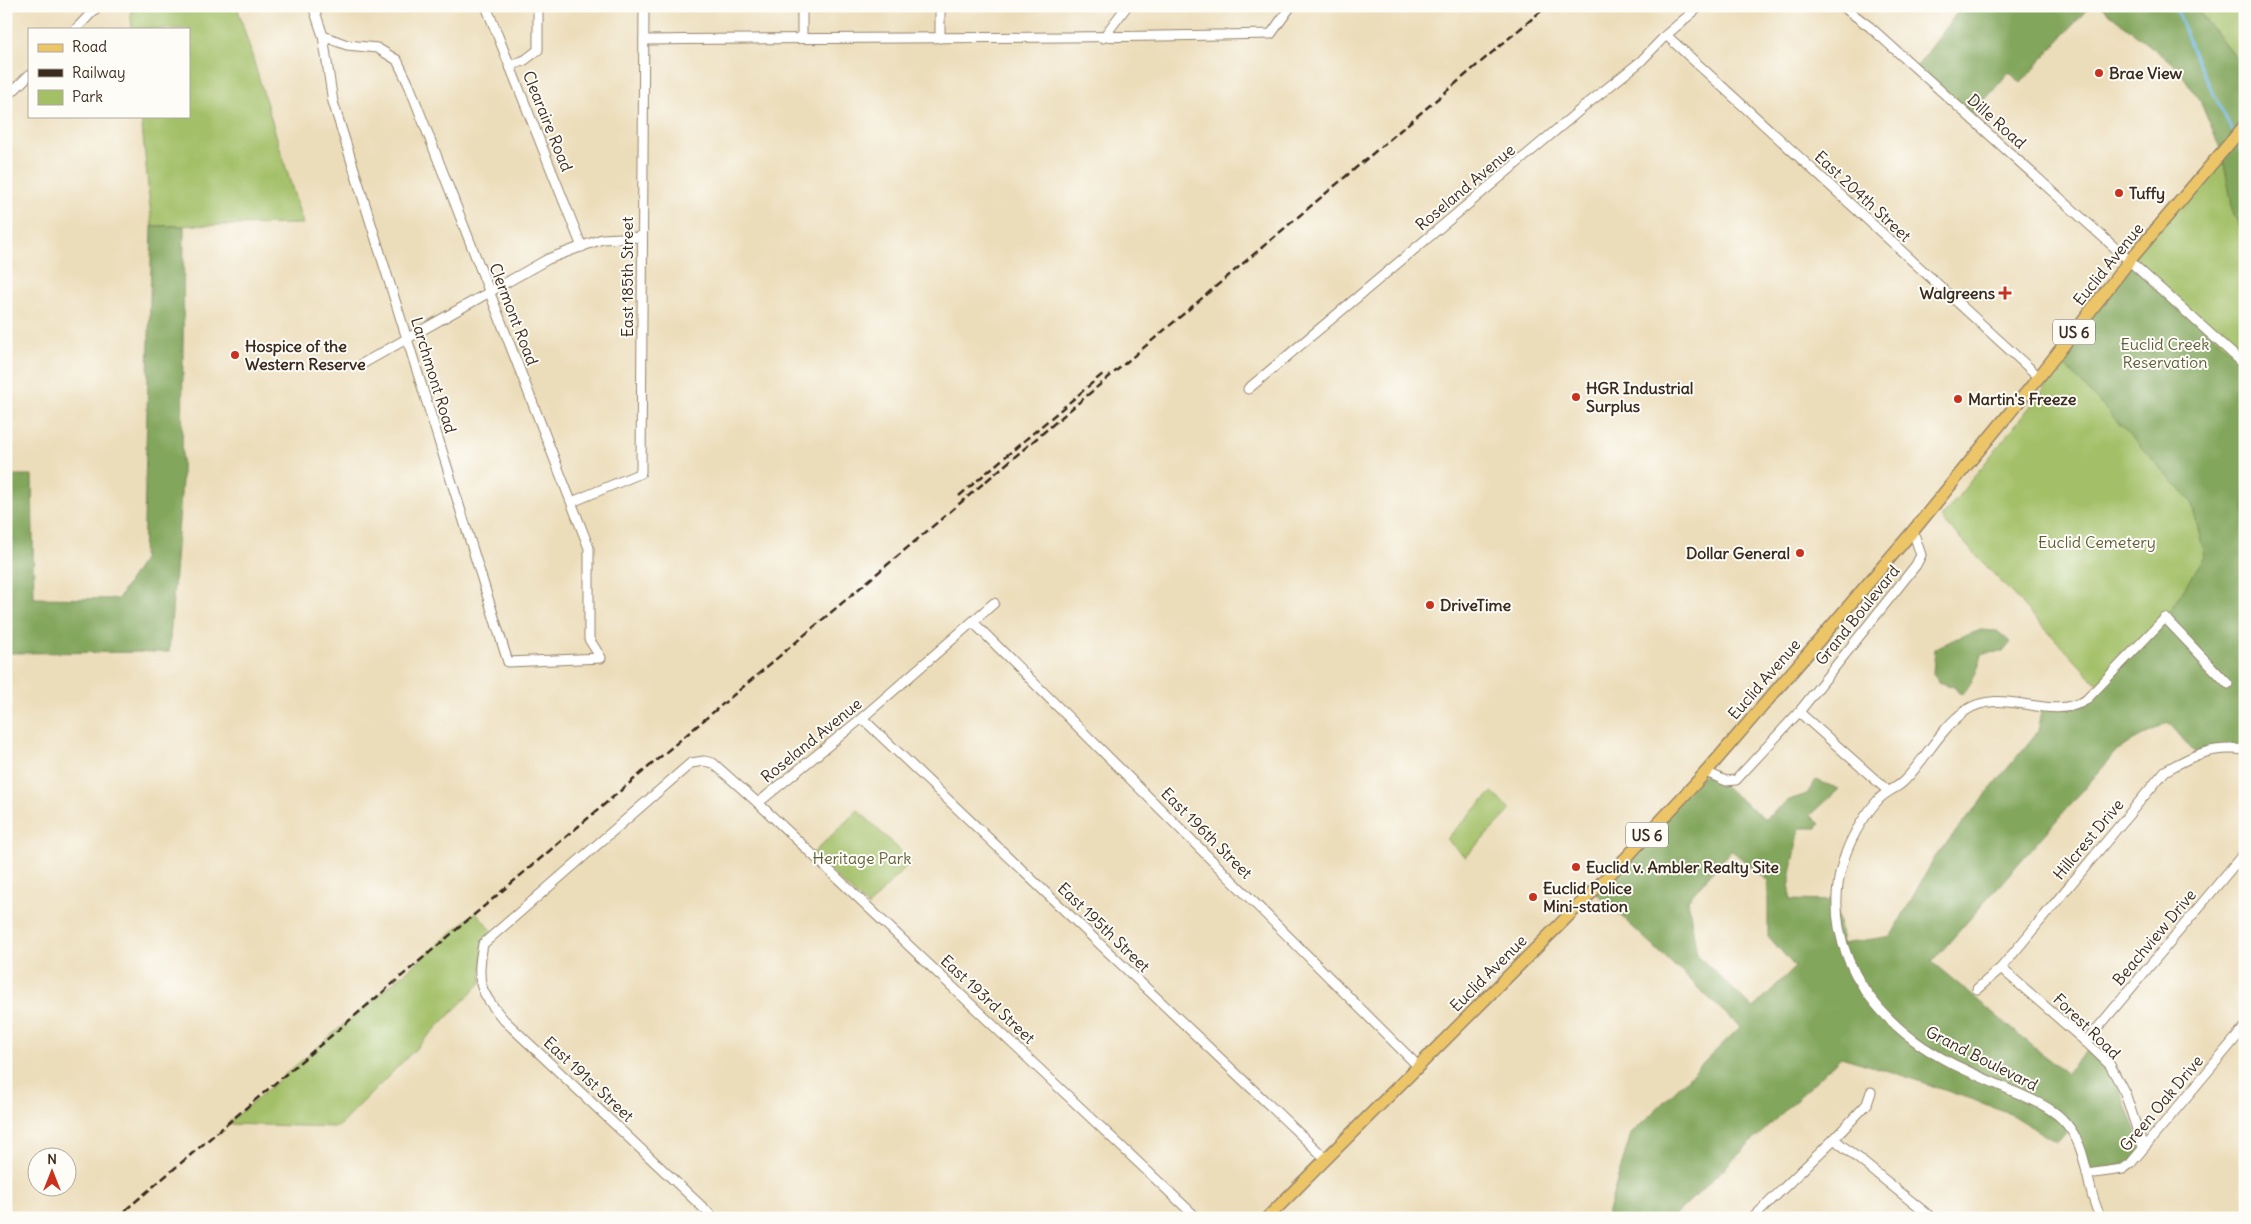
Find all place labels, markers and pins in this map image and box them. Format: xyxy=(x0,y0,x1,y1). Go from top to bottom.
place label: Brae View xyxy=(2109,63,2183,83)
marker: Brae View xyxy=(2093,67,2105,79)
place label: Tuffy xyxy=(2129,183,2165,204)
marker: Tuffy xyxy=(2113,187,2125,199)
place label: Walgreens xyxy=(1919,283,1995,304)
marker: Walgreens xyxy=(1999,287,2011,299)
place label: Hospice of the Western Reserve xyxy=(245,336,366,374)
marker: Hospice of the Western Reserve xyxy=(229,349,241,361)
place label: HGR Industrial Surplus xyxy=(1586,378,1693,417)
place label: Martin's Freeze xyxy=(1968,389,2077,409)
marker: HGR Industrial Surplus xyxy=(1570,391,1582,403)
marker: Martin's Freeze xyxy=(1952,393,1964,405)
place label: Dollar General xyxy=(1686,543,1790,563)
marker: Dollar General xyxy=(1794,547,1806,559)
place label: DriveTime xyxy=(1440,595,1512,615)
marker: DriveTime xyxy=(1424,599,1436,611)
place label: Euclid v. Ambler Realty Site xyxy=(1586,857,1779,878)
marker: Euclid v. Ambler Realty Site xyxy=(1570,861,1582,873)
place label: Euclid Police Mini-station xyxy=(1543,878,1632,916)
marker: Euclid Police Mini-station xyxy=(1527,891,1539,903)

